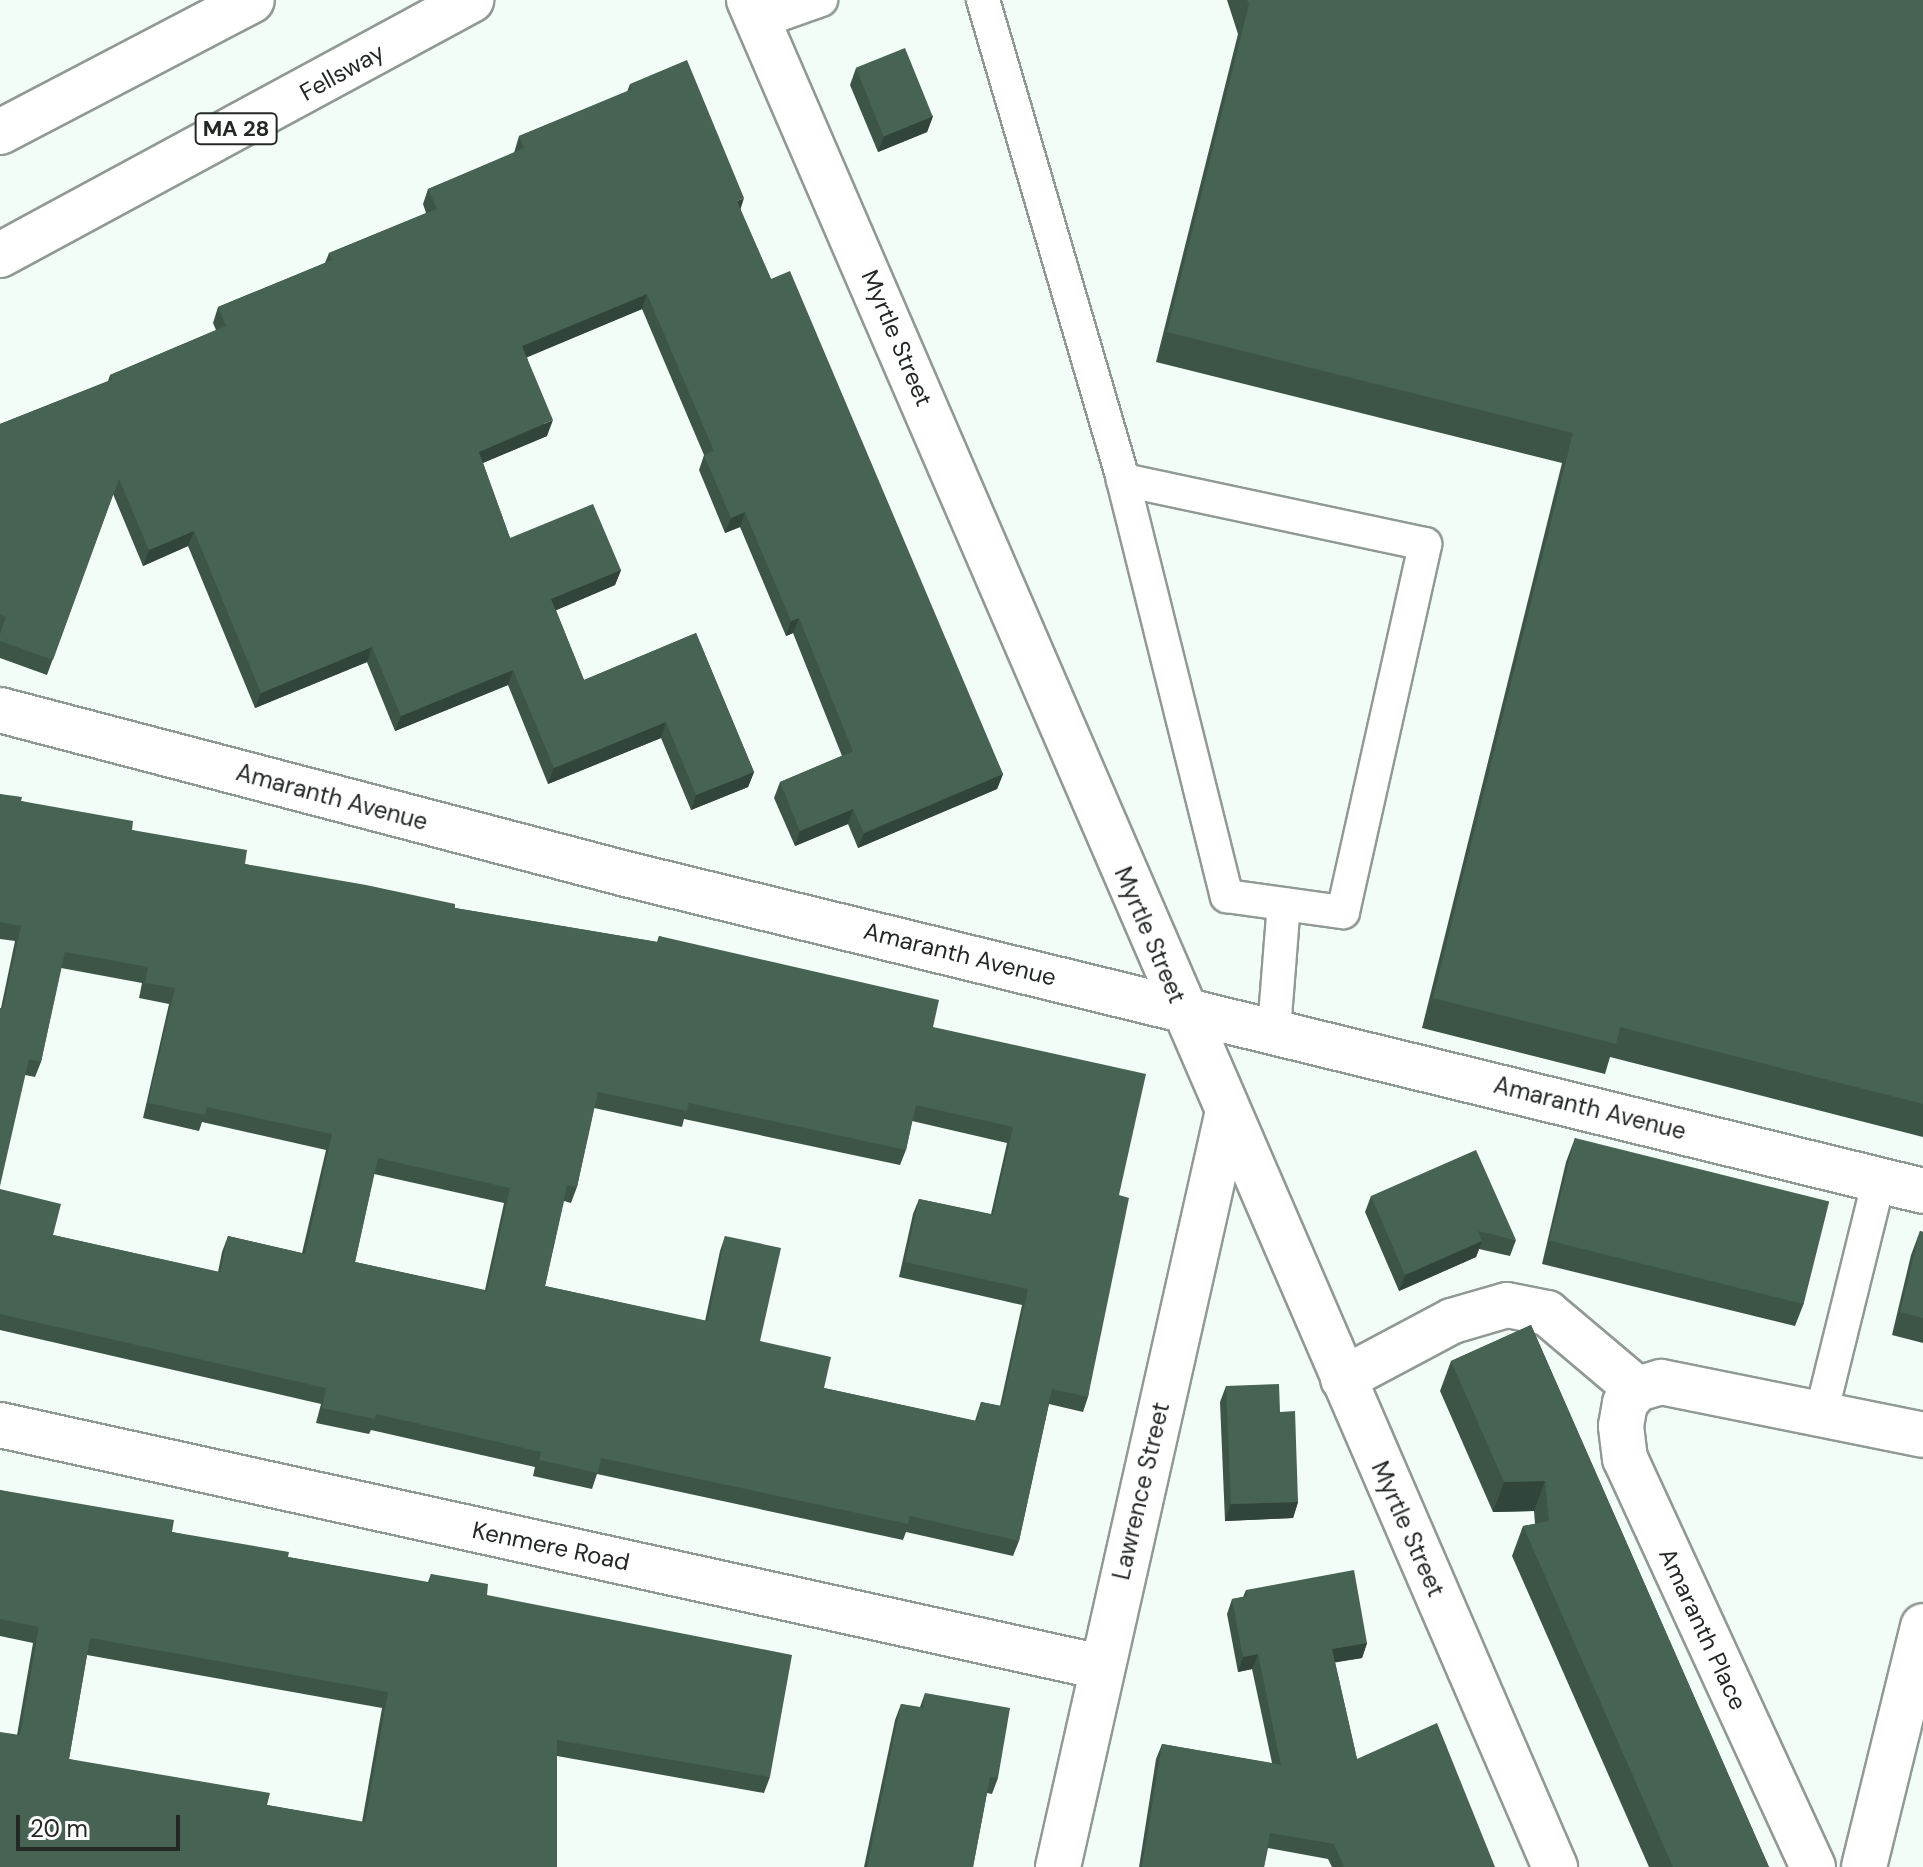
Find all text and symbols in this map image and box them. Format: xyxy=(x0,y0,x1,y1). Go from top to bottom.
street label: Fellsway xyxy=(295,37,389,107)
road number: MA 28 xyxy=(194,111,278,147)
street label: Myrtle Street xyxy=(855,266,939,410)
street label: Amaranth Avenue xyxy=(233,758,431,836)
street label: Myrtle Street xyxy=(1108,863,1192,1007)
street label: Amaranth Avenue xyxy=(861,916,1059,992)
street label: Amaranth Avenue xyxy=(1491,1070,1689,1146)
street label: Lawrence Street xyxy=(1107,1399,1175,1583)
street label: Myrtle Street xyxy=(1365,1457,1451,1601)
street label: Kenmere Road xyxy=(470,1515,632,1577)
street label: Amaranth Place xyxy=(1653,1543,1753,1715)
scale bar xyxy=(20,1799,184,1849)
text: 20 m xyxy=(30,1813,88,1844)

